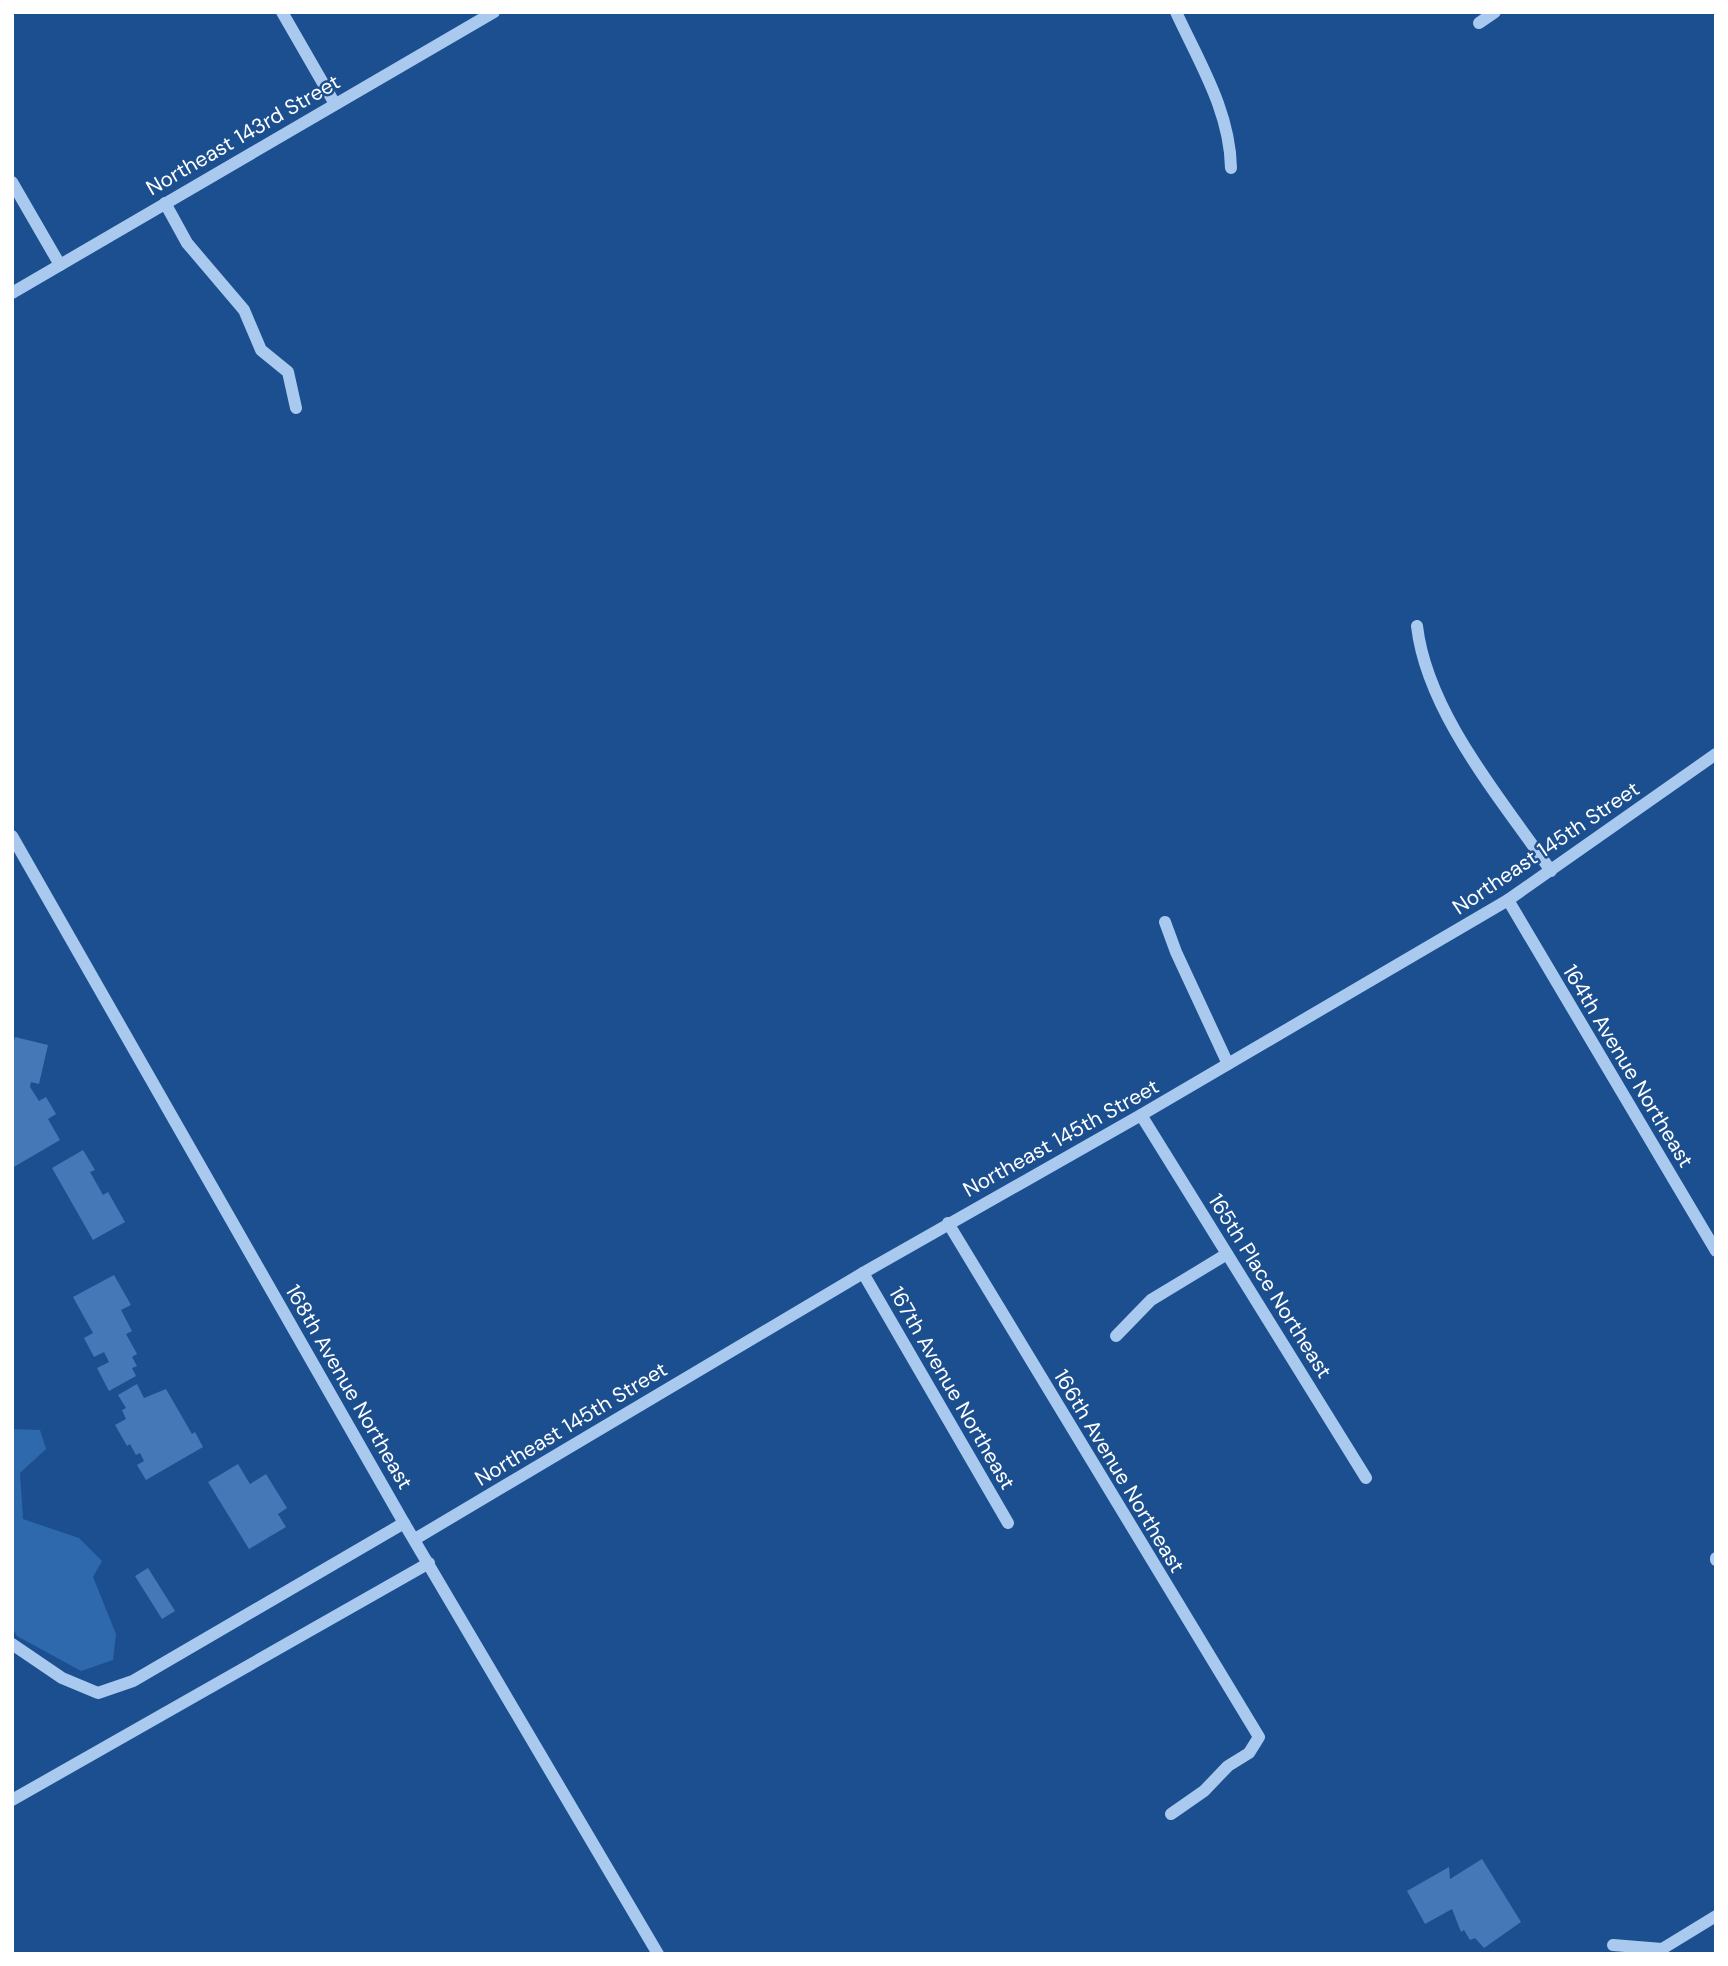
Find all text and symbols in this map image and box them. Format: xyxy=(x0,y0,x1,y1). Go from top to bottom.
street label: Northeast 143rd Street xyxy=(141,68,345,202)
street label: Northeast 145th Street xyxy=(1447,775,1645,921)
street label: 164th Avenue Northeast xyxy=(1556,959,1700,1173)
street label: Northeast 145th Street xyxy=(958,1072,1164,1204)
street label: 165th Place Northeast xyxy=(1202,1188,1338,1384)
street label: 168th Avenue Northeast xyxy=(279,1280,419,1494)
street label: 167th Avenue Northeast xyxy=(882,1281,1022,1495)
street label: Northeast 145th Street xyxy=(470,1355,672,1493)
street label: 166th Avenue Northeast xyxy=(1047,1364,1191,1578)

